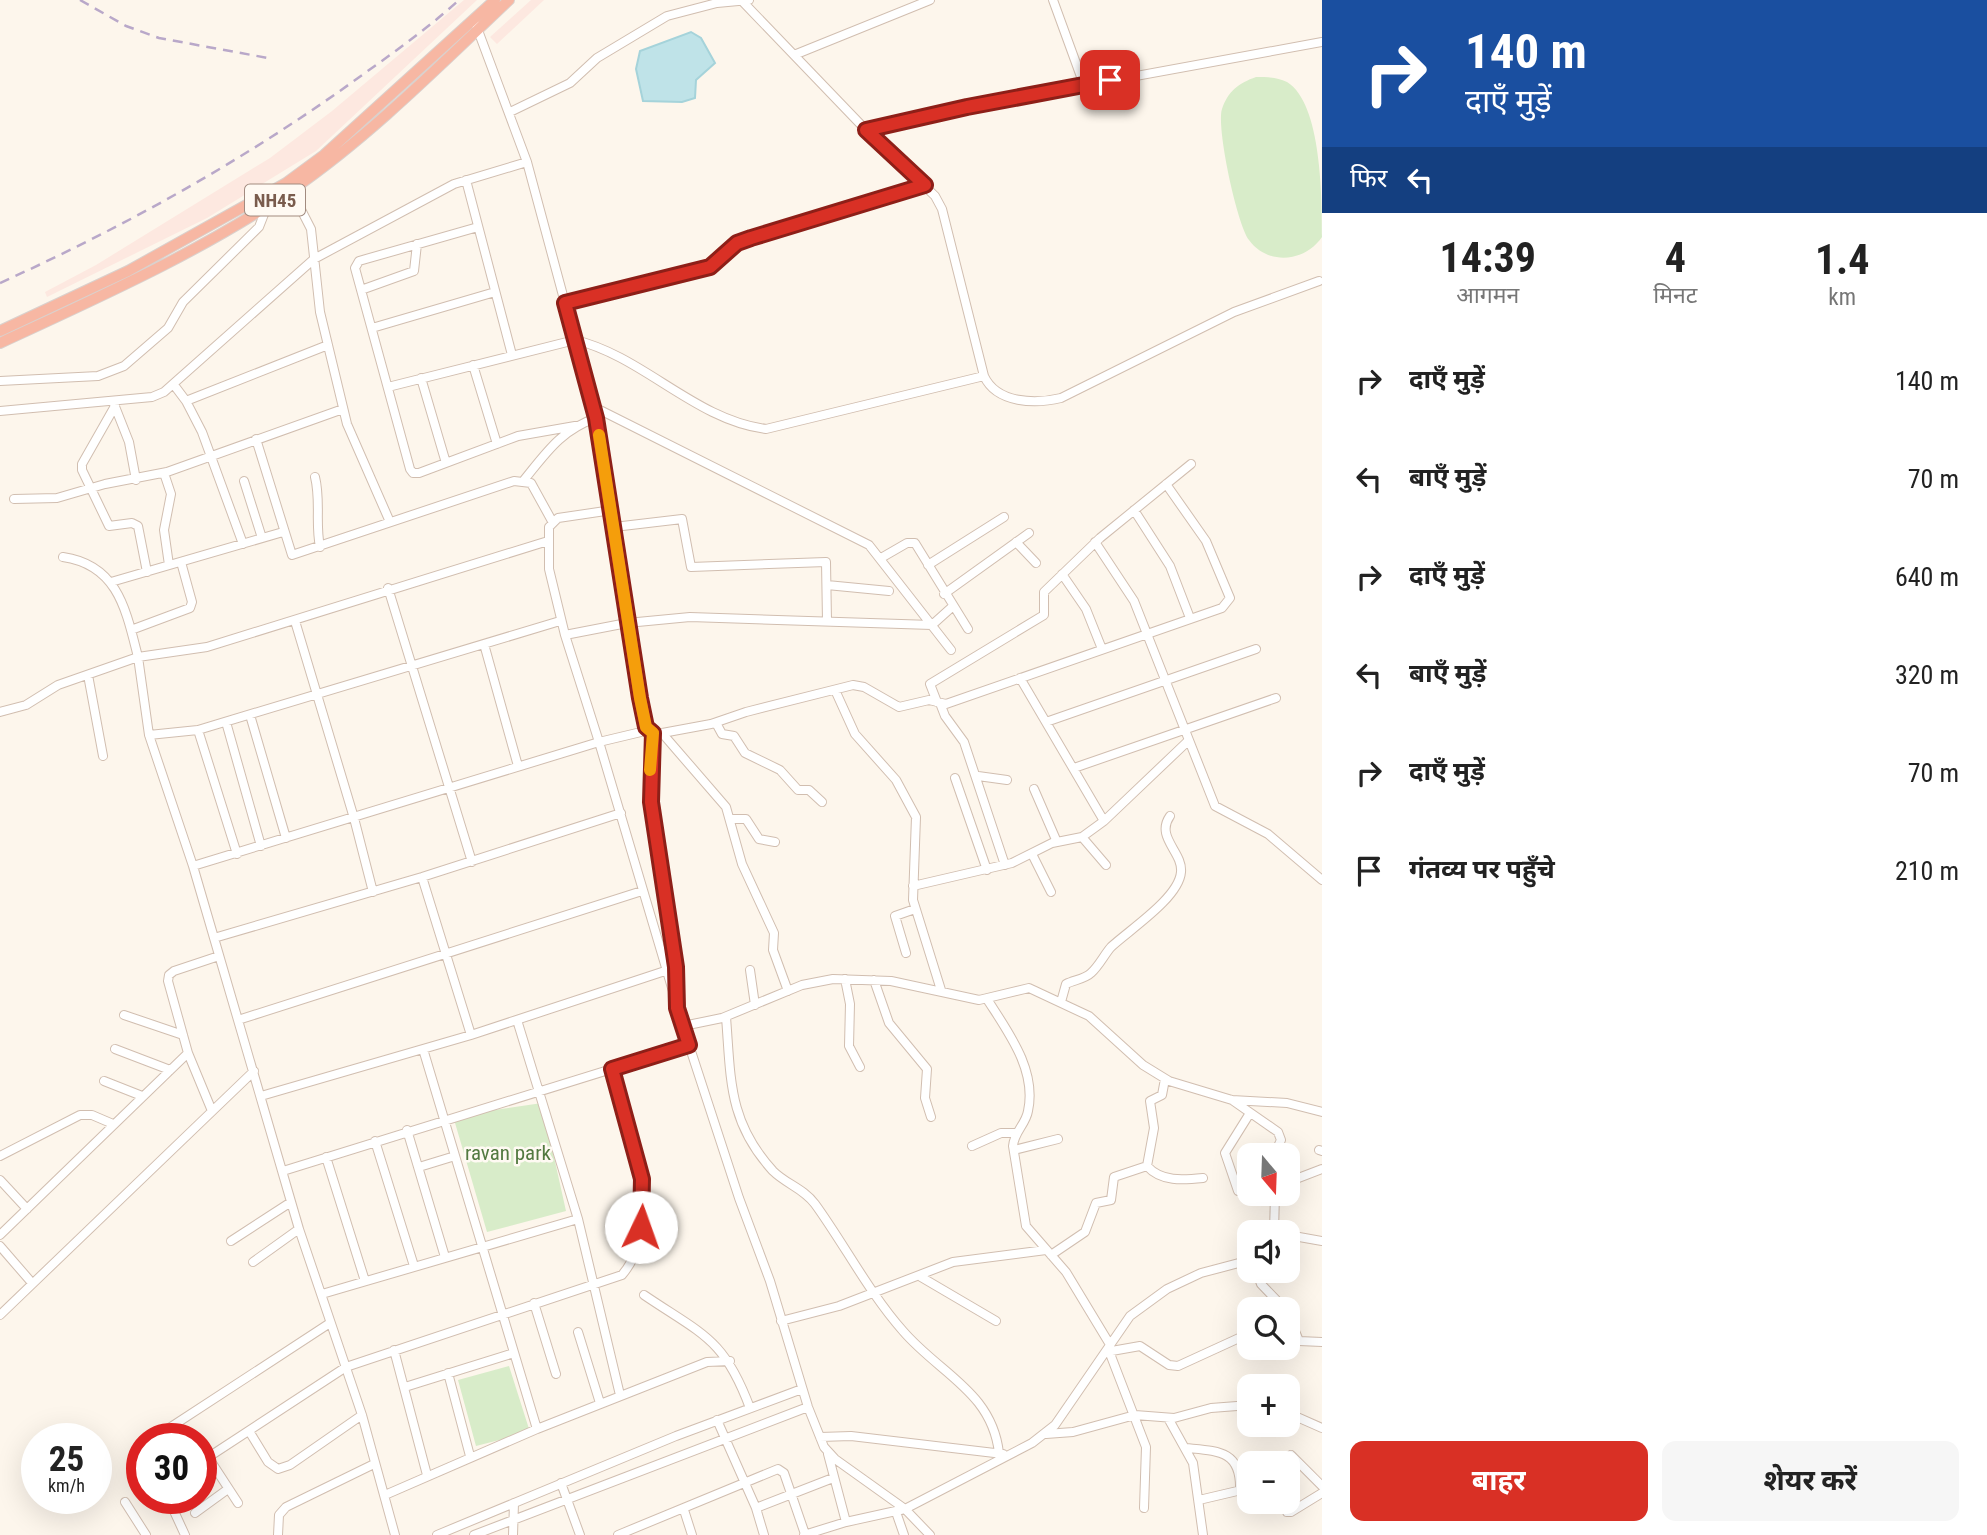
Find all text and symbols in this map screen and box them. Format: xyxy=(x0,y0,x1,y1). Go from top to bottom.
text: 140 m xyxy=(1465,23,1587,80)
icon: right xyxy=(1350,28,1441,119)
pin xyxy=(1080,50,1140,110)
icon: arrive xyxy=(1091,61,1129,99)
text: दाएँ मुड़ें xyxy=(1465,82,1552,120)
icon: left xyxy=(1401,161,1439,199)
text: फिर xyxy=(1350,163,1387,193)
road number: NH45 xyxy=(245,184,305,216)
text: 14:39 xyxy=(1439,233,1536,282)
text: 4 xyxy=(1665,233,1686,282)
text: 1.4 xyxy=(1815,235,1870,284)
text: आगमन xyxy=(1456,282,1519,309)
text: मिनट xyxy=(1653,282,1697,309)
text: km xyxy=(1828,284,1856,311)
icon: right xyxy=(1350,362,1388,400)
text: दाएँ मुड़ें xyxy=(1409,364,1485,394)
text: 140 m xyxy=(1895,366,1959,396)
icon: left xyxy=(1350,460,1388,498)
text: बाएँ मुड़ें xyxy=(1409,462,1486,492)
text: 70 m xyxy=(1908,464,1959,494)
icon: right xyxy=(1350,558,1388,596)
text: दाएँ मुड़ें xyxy=(1409,560,1485,590)
text: 640 m xyxy=(1895,562,1959,592)
icon: left xyxy=(1350,656,1388,694)
text: बाएँ मुड़ें xyxy=(1409,658,1486,688)
text: 320 m xyxy=(1895,660,1959,690)
icon: right xyxy=(1350,754,1388,792)
text: दाएँ मुड़ें xyxy=(1409,756,1485,786)
text: 70 m xyxy=(1908,758,1959,788)
icon: arrive xyxy=(1350,852,1388,890)
text: गंतव्य पर पहुँचे xyxy=(1409,854,1555,884)
text: 210 m xyxy=(1895,856,1959,886)
park label: ravan park xyxy=(465,1141,552,1165)
north arrow xyxy=(1237,1143,1300,1206)
map controls xyxy=(1237,1143,1300,1514)
position arrow xyxy=(604,1190,678,1264)
button: sound xyxy=(1237,1220,1300,1283)
button: search xyxy=(1237,1297,1300,1360)
button: + xyxy=(1237,1374,1300,1437)
speed limit sign: 30 xyxy=(126,1423,217,1514)
text: 25 xyxy=(49,1439,84,1480)
button: बाहर xyxy=(1350,1441,1648,1521)
button: शेयर करें xyxy=(1662,1441,1959,1521)
button: − xyxy=(1237,1451,1300,1514)
text: km/h xyxy=(48,1475,85,1496)

